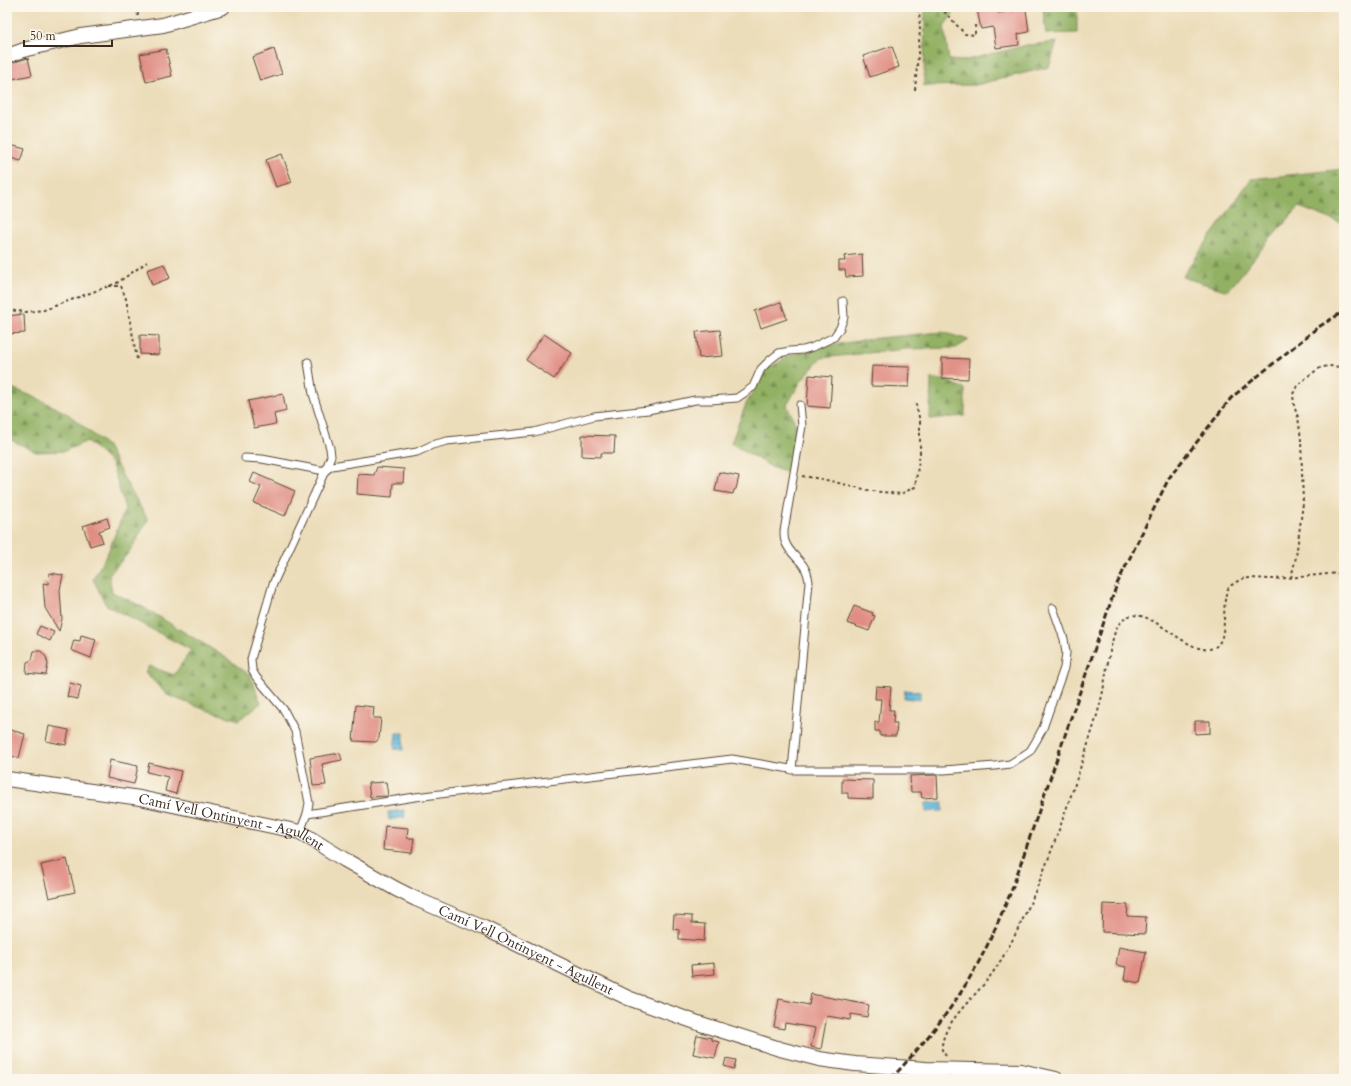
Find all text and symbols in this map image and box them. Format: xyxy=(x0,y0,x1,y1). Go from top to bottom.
scale bar xyxy=(24,22,112,48)
text: 50 m xyxy=(30,28,57,44)
street label: Camí Vell Ontinyent - Agullent xyxy=(137,789,328,855)
street label: Camí Vell Ontinyent - Agullent xyxy=(435,901,617,1000)

